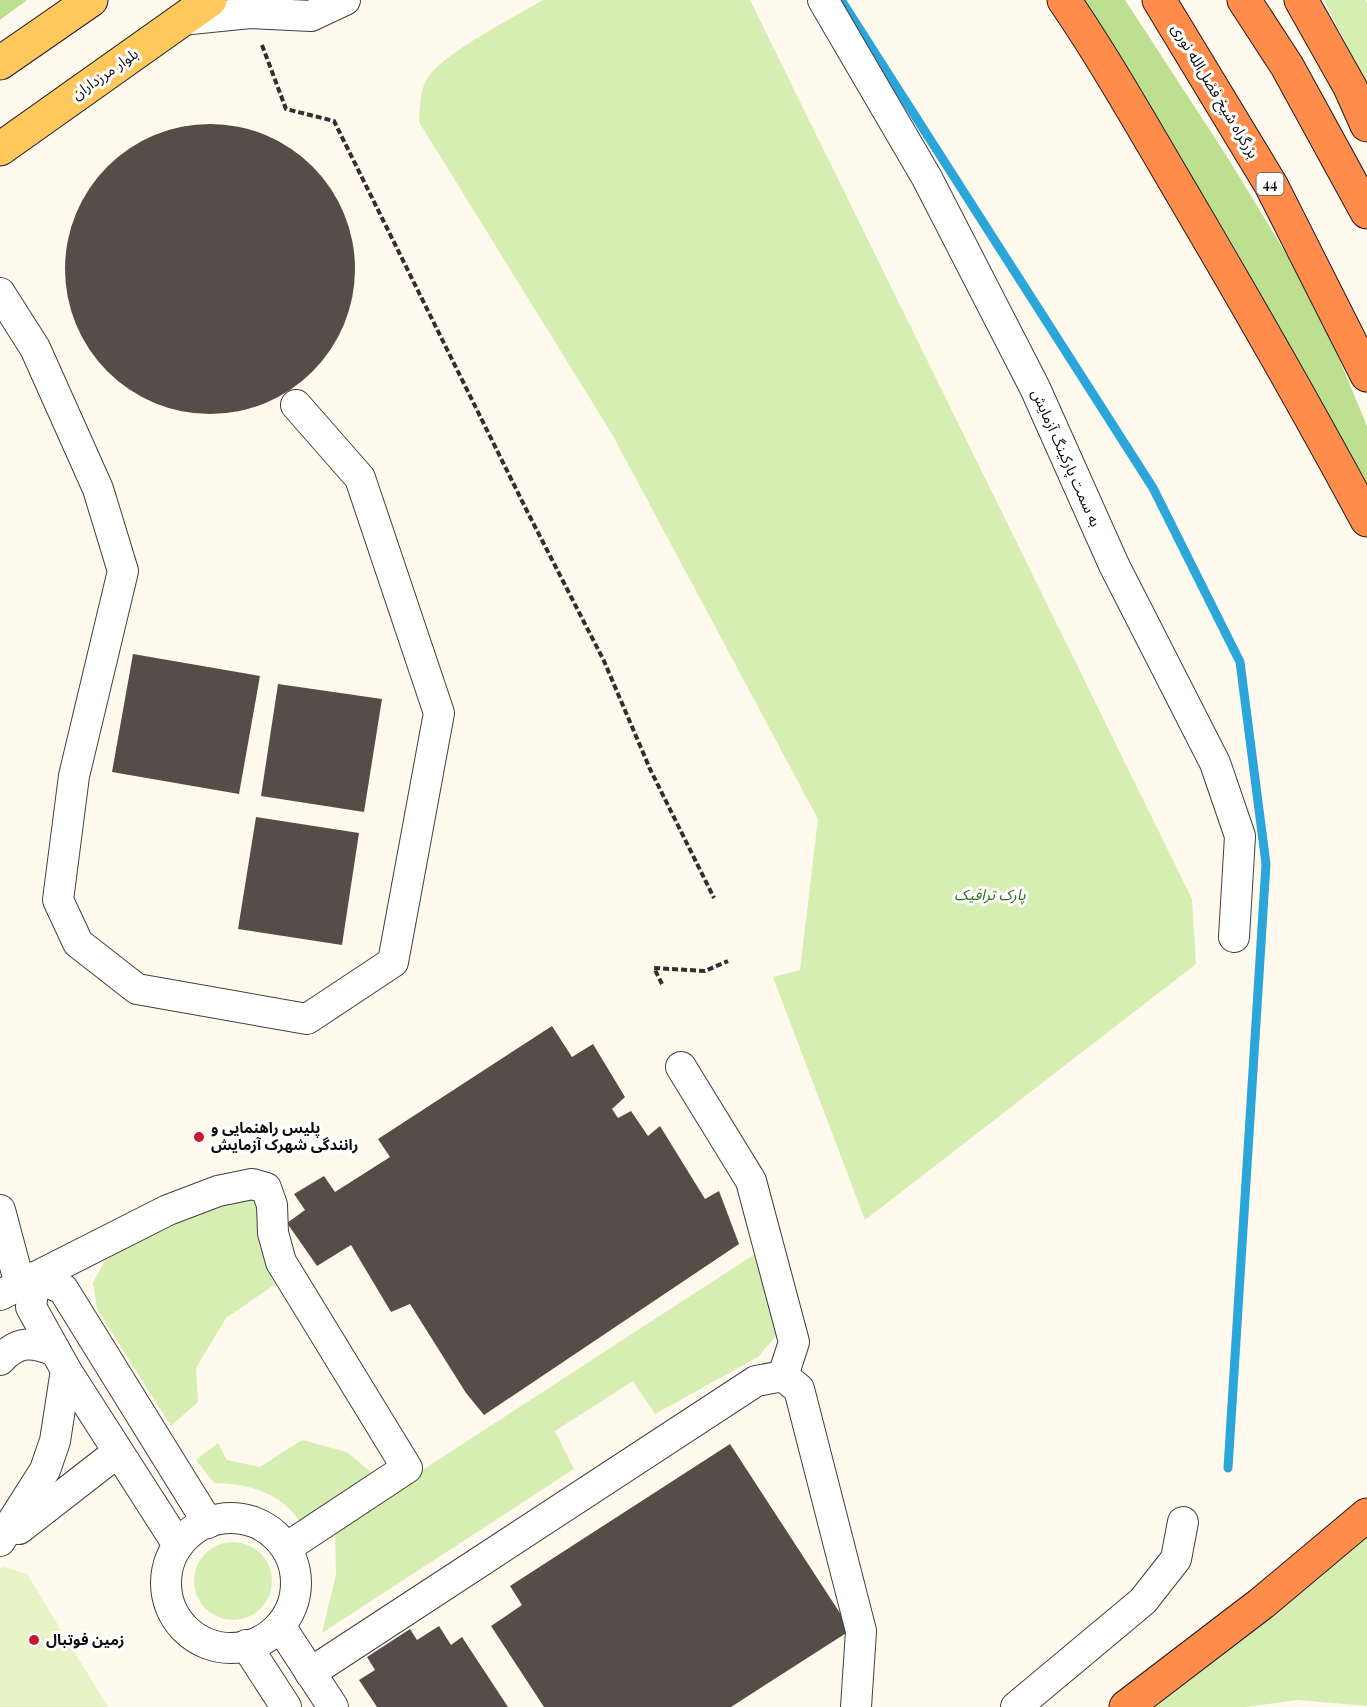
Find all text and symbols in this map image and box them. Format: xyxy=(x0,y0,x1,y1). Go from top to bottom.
street label: بزرگراه شیخ فضل‌الله نوری xyxy=(1165,19,1264,163)
street label: بلوار مرزداران xyxy=(67,43,142,103)
road number: 44 xyxy=(1256,173,1284,195)
street label: به سمت پارکینگ آزمایش xyxy=(1026,386,1106,530)
park label: پارک ترافیک xyxy=(954,884,1026,905)
place label: پلیس راهنمایی و رانندگی شهرک آزمایش xyxy=(211,1117,358,1154)
marker: پلیس راهنمایی و رانندگی شهرک آزمایش xyxy=(192,1130,206,1144)
place label: زمین فوتبال xyxy=(46,1629,124,1649)
marker: زمین فوتبال xyxy=(27,1633,41,1647)

